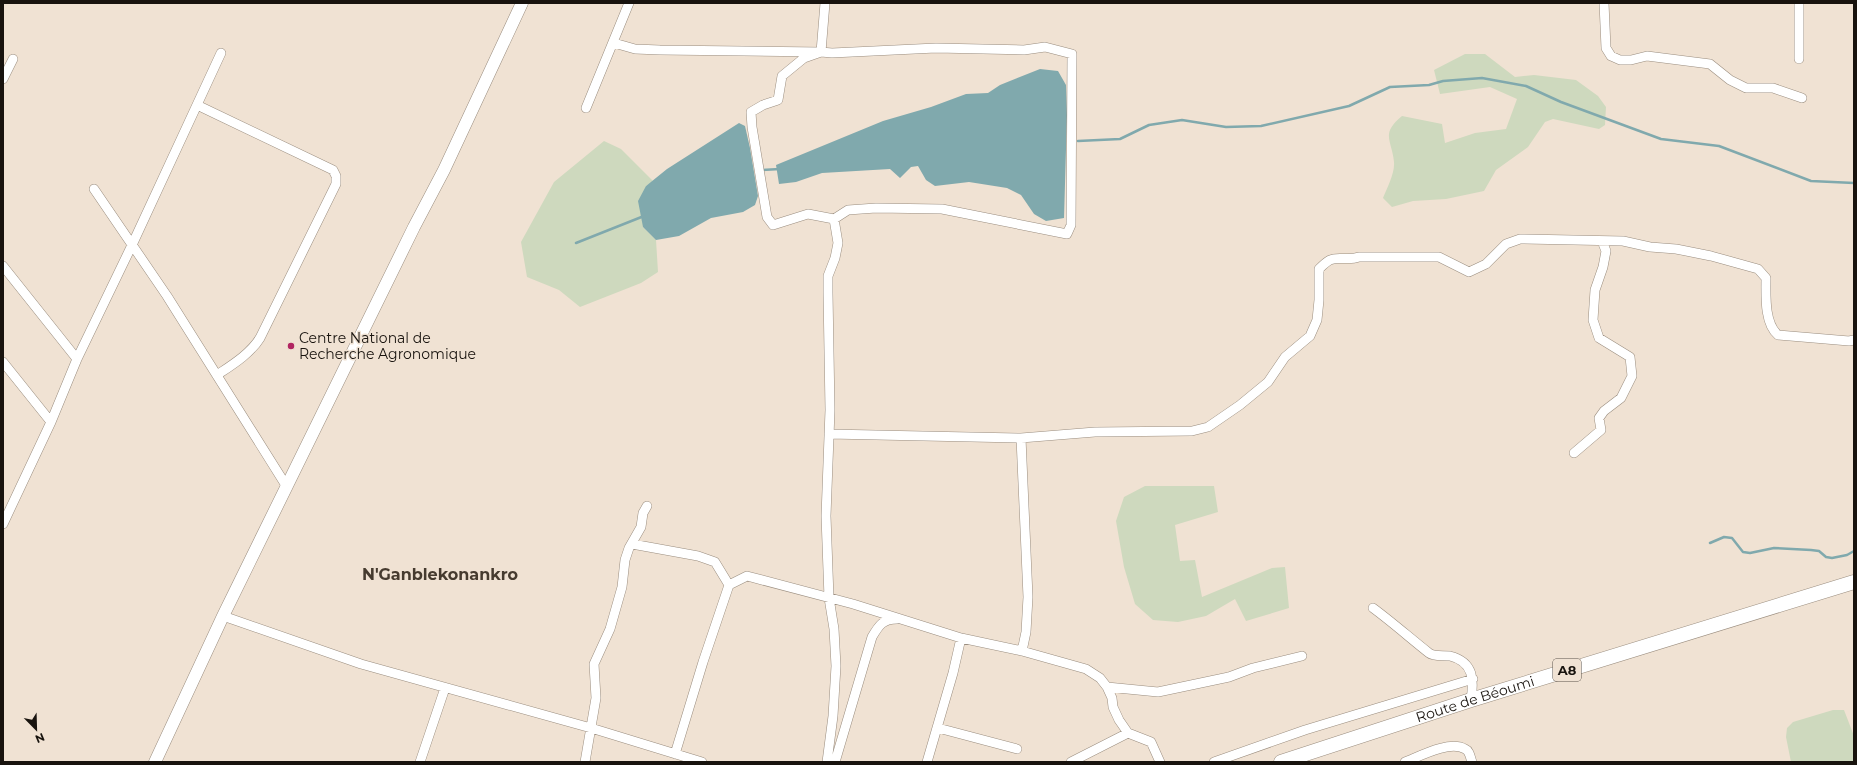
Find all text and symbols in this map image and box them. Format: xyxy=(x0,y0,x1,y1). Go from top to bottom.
place label: Centre National de Recherche Agronomique xyxy=(299,329,476,363)
marker: Centre National de Recherche Agronomique xyxy=(286,341,296,351)
district label: N'Ganblekonankro xyxy=(362,565,518,584)
road number: A8 xyxy=(1553,659,1581,681)
street label: Route de Béoumi xyxy=(1413,672,1537,726)
north arrow xyxy=(16,709,56,749)
text: N xyxy=(33,730,47,746)

